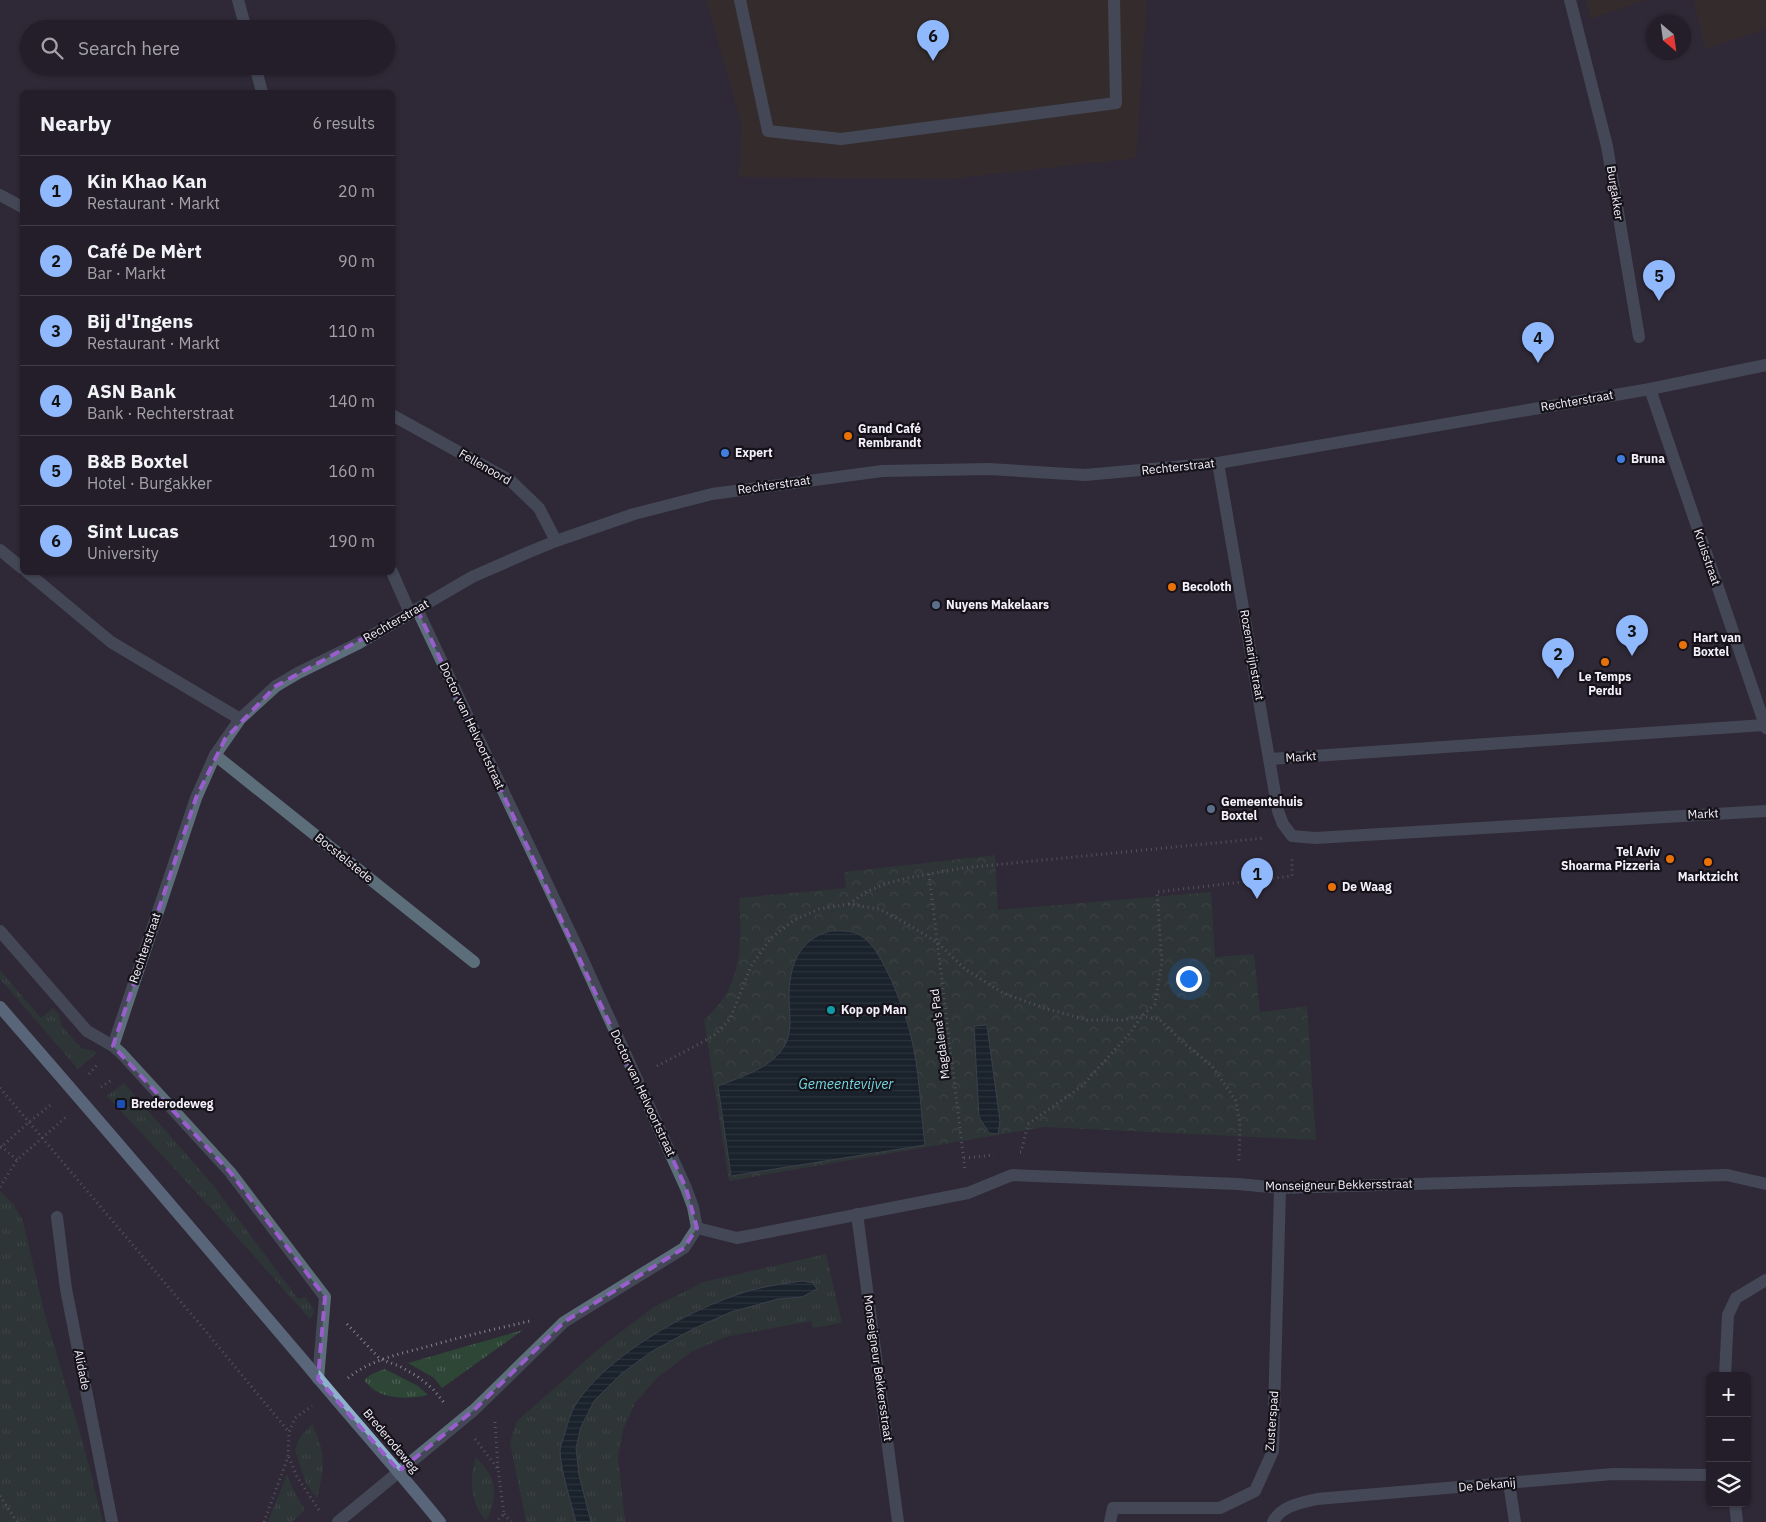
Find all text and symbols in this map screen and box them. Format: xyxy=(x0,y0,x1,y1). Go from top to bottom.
north arrow xyxy=(1646,15,1691,60)
search box xyxy=(20,20,395,75)
pin: 6 xyxy=(917,20,949,61)
icon: search xyxy=(38,34,66,62)
text: Search here xyxy=(78,36,180,60)
text: Nearby xyxy=(40,109,111,137)
text: 6 results xyxy=(312,113,375,133)
street label: Burgakker xyxy=(1604,165,1627,222)
text: Kin Khao Kan xyxy=(87,169,207,193)
text: 1 xyxy=(51,181,61,201)
text: 20 m xyxy=(338,181,375,201)
text: Restaurant · Markt xyxy=(87,193,220,213)
text: Café De Mèrt xyxy=(87,239,202,263)
text: 2 xyxy=(51,251,61,271)
text: 90 m xyxy=(338,251,375,271)
pin: 5 xyxy=(1643,260,1675,301)
text: Bar · Markt xyxy=(87,263,166,283)
text: Bij d'Ingens xyxy=(87,309,193,333)
text: 3 xyxy=(51,321,61,341)
text: 110 m xyxy=(328,321,375,341)
pin: 4 xyxy=(1522,322,1554,363)
text: Restaurant · Markt xyxy=(87,333,220,353)
text: ASN Bank xyxy=(87,379,176,403)
street label: Rechterstraat xyxy=(1539,387,1614,414)
text: 4 xyxy=(51,391,61,411)
text: 140 m xyxy=(328,391,375,411)
text: Bank · Rechterstraat xyxy=(87,403,234,423)
place label: Grand Café Rembrandt xyxy=(858,421,922,450)
marker: Grand Café Rembrandt xyxy=(842,430,854,442)
place label: Expert xyxy=(735,445,773,460)
street label: Fellenoord xyxy=(457,446,514,487)
marker: Expert xyxy=(719,447,731,459)
text: B&B Boxtel xyxy=(87,449,188,473)
place label: Bruna xyxy=(1631,451,1665,466)
marker: Bruna xyxy=(1615,453,1627,465)
street label: Rechterstraat xyxy=(1141,455,1215,478)
text: 5 xyxy=(51,461,61,481)
text: 160 m xyxy=(328,461,375,481)
street label: Rechterstraat xyxy=(737,472,811,497)
text: Hotel · Burgakker xyxy=(87,473,212,493)
text: Sint Lucas xyxy=(87,519,179,543)
street label: Kruisstraat xyxy=(1691,527,1724,587)
text: 6 xyxy=(51,531,61,551)
text: 190 m xyxy=(328,531,375,551)
text: University xyxy=(87,543,159,563)
place label: Becoloth xyxy=(1182,579,1232,594)
marker: Becoloth xyxy=(1166,581,1178,593)
street label: Rechterstraat xyxy=(360,596,431,645)
place label: Nuyens Makelaars xyxy=(946,597,1049,612)
marker: Nuyens Makelaars xyxy=(930,599,942,611)
street label: Rozemarijnstraat xyxy=(1237,608,1268,701)
pin: 3 xyxy=(1616,615,1648,656)
place label: Hart van Boxtel xyxy=(1693,630,1741,659)
pin: 2 xyxy=(1542,638,1574,679)
marker: Hart van Boxtel xyxy=(1677,639,1689,651)
marker: Le Temps Perdu xyxy=(1599,656,1611,668)
street label: Doctor van Helvoortstraat xyxy=(436,660,508,792)
place label: Le Temps Perdu xyxy=(1579,669,1631,698)
street label: Markt xyxy=(1285,748,1317,765)
place label: Gemeentehuis Boxtel xyxy=(1221,794,1303,823)
marker: Gemeentehuis Boxtel xyxy=(1205,803,1217,815)
street label: Markt xyxy=(1687,805,1719,822)
street label: Bocstelstede xyxy=(312,830,377,886)
place label: Tel Aviv Shoarma Pizzeria xyxy=(1561,844,1661,873)
marker: Tel Aviv Shoarma Pizzeria xyxy=(1664,853,1676,865)
marker: Marktzicht xyxy=(1702,856,1714,868)
pin: 1 xyxy=(1241,858,1273,899)
place label: Marktzicht xyxy=(1678,869,1739,884)
place label: De Waag xyxy=(1342,879,1392,894)
marker: De Waag xyxy=(1326,881,1338,893)
street label: Rechterstraat xyxy=(125,911,164,985)
your location xyxy=(1176,966,1202,992)
street label: Magdalena's Pad xyxy=(927,988,952,1080)
place label: Kop op Man xyxy=(841,1002,907,1017)
marker: Kop op Man xyxy=(825,1004,837,1016)
street label: Doctor van Helvoortstraat xyxy=(607,1027,679,1159)
water label: Gemeentevijver xyxy=(799,1075,894,1093)
place label: Brederodeweg xyxy=(131,1096,214,1111)
marker: Brederodeweg xyxy=(115,1098,127,1110)
street label: Monseigneur Bekkersstraat xyxy=(1265,1176,1413,1193)
street label: Monseigneur Bekkersstraat xyxy=(861,1294,896,1442)
street label: Alidade xyxy=(71,1348,94,1392)
map controls xyxy=(1706,1372,1751,1507)
button: + xyxy=(1706,1372,1751,1417)
street label: Zusterspad xyxy=(1262,1390,1281,1452)
street label: Brederodeweg xyxy=(360,1406,423,1476)
button: − xyxy=(1706,1417,1751,1462)
button: layers xyxy=(1706,1462,1751,1507)
street label: De Dekanij xyxy=(1458,1475,1516,1494)

